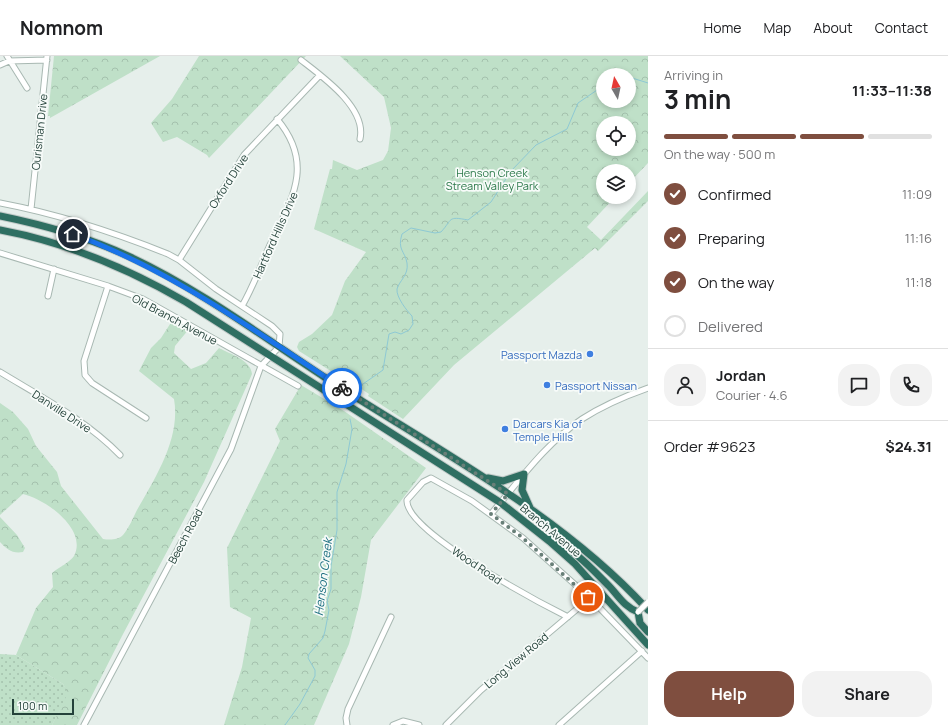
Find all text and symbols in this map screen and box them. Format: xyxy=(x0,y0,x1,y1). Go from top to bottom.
text: Nomnom xyxy=(20,15,103,41)
text: Home xyxy=(704,18,741,37)
text: Map xyxy=(763,18,791,37)
text: About xyxy=(813,18,853,37)
text: Contact xyxy=(875,18,928,37)
text: Arriving in xyxy=(664,66,723,84)
north arrow xyxy=(596,68,636,108)
map controls xyxy=(596,68,636,204)
text: 11:33–11:38 xyxy=(852,80,932,101)
text: 3 min xyxy=(664,81,731,117)
street label: Ourisman Drive xyxy=(28,93,51,171)
button: locate xyxy=(596,116,636,156)
text: On the way · 500 m xyxy=(664,145,775,163)
street label: Oxford Drive xyxy=(205,150,251,211)
button: layers xyxy=(596,164,636,204)
park label: Henson Creek Stream Valley Park xyxy=(446,165,539,193)
icon: check xyxy=(664,183,686,205)
text: Confirmed xyxy=(698,184,771,205)
text: 11:09 xyxy=(902,185,932,203)
street label: Hartford Hills Drive xyxy=(249,189,301,281)
pin xyxy=(56,217,90,251)
icon: home xyxy=(62,223,84,245)
icon: check xyxy=(664,227,686,249)
text: Preparing xyxy=(698,228,765,249)
text: 11:16 xyxy=(905,229,932,247)
icon: check xyxy=(664,271,686,293)
text: On the way xyxy=(698,272,774,293)
text: 11:18 xyxy=(905,273,932,291)
street label: Old Branch Avenue xyxy=(130,290,221,348)
text: Delivered xyxy=(698,316,763,337)
place label: Passport Mazda xyxy=(501,347,582,362)
marker: Passport Mazda xyxy=(585,349,595,359)
button: person xyxy=(664,364,706,406)
button: chat xyxy=(838,364,880,406)
button: phone xyxy=(890,364,932,406)
text: Jordan xyxy=(716,365,766,386)
courier xyxy=(322,368,362,408)
icon: bike xyxy=(331,377,353,399)
place label: Passport Nissan xyxy=(555,378,637,393)
marker: Passport Nissan xyxy=(542,380,552,390)
street label: Danville Drive xyxy=(30,386,95,436)
text: Courier · 4.6 xyxy=(716,386,788,404)
place label: Darcars Kia of Temple Hills xyxy=(513,416,582,444)
marker: Darcars Kia of Temple Hills xyxy=(500,424,510,434)
text: Order #9623 xyxy=(664,436,755,457)
text: $24.31 xyxy=(885,436,932,457)
street label: Branch Avenue xyxy=(517,500,585,560)
street label: Beech Road xyxy=(164,506,206,566)
water label: Henson Creek xyxy=(310,535,336,617)
street label: Wood Road xyxy=(449,543,505,587)
pin xyxy=(571,580,605,614)
icon: bag xyxy=(577,586,599,608)
street label: Long View Road xyxy=(481,629,551,691)
button: Help xyxy=(664,671,794,717)
button: Share xyxy=(802,671,932,717)
scale bar xyxy=(12,697,74,716)
text: 100 m xyxy=(18,698,47,713)

